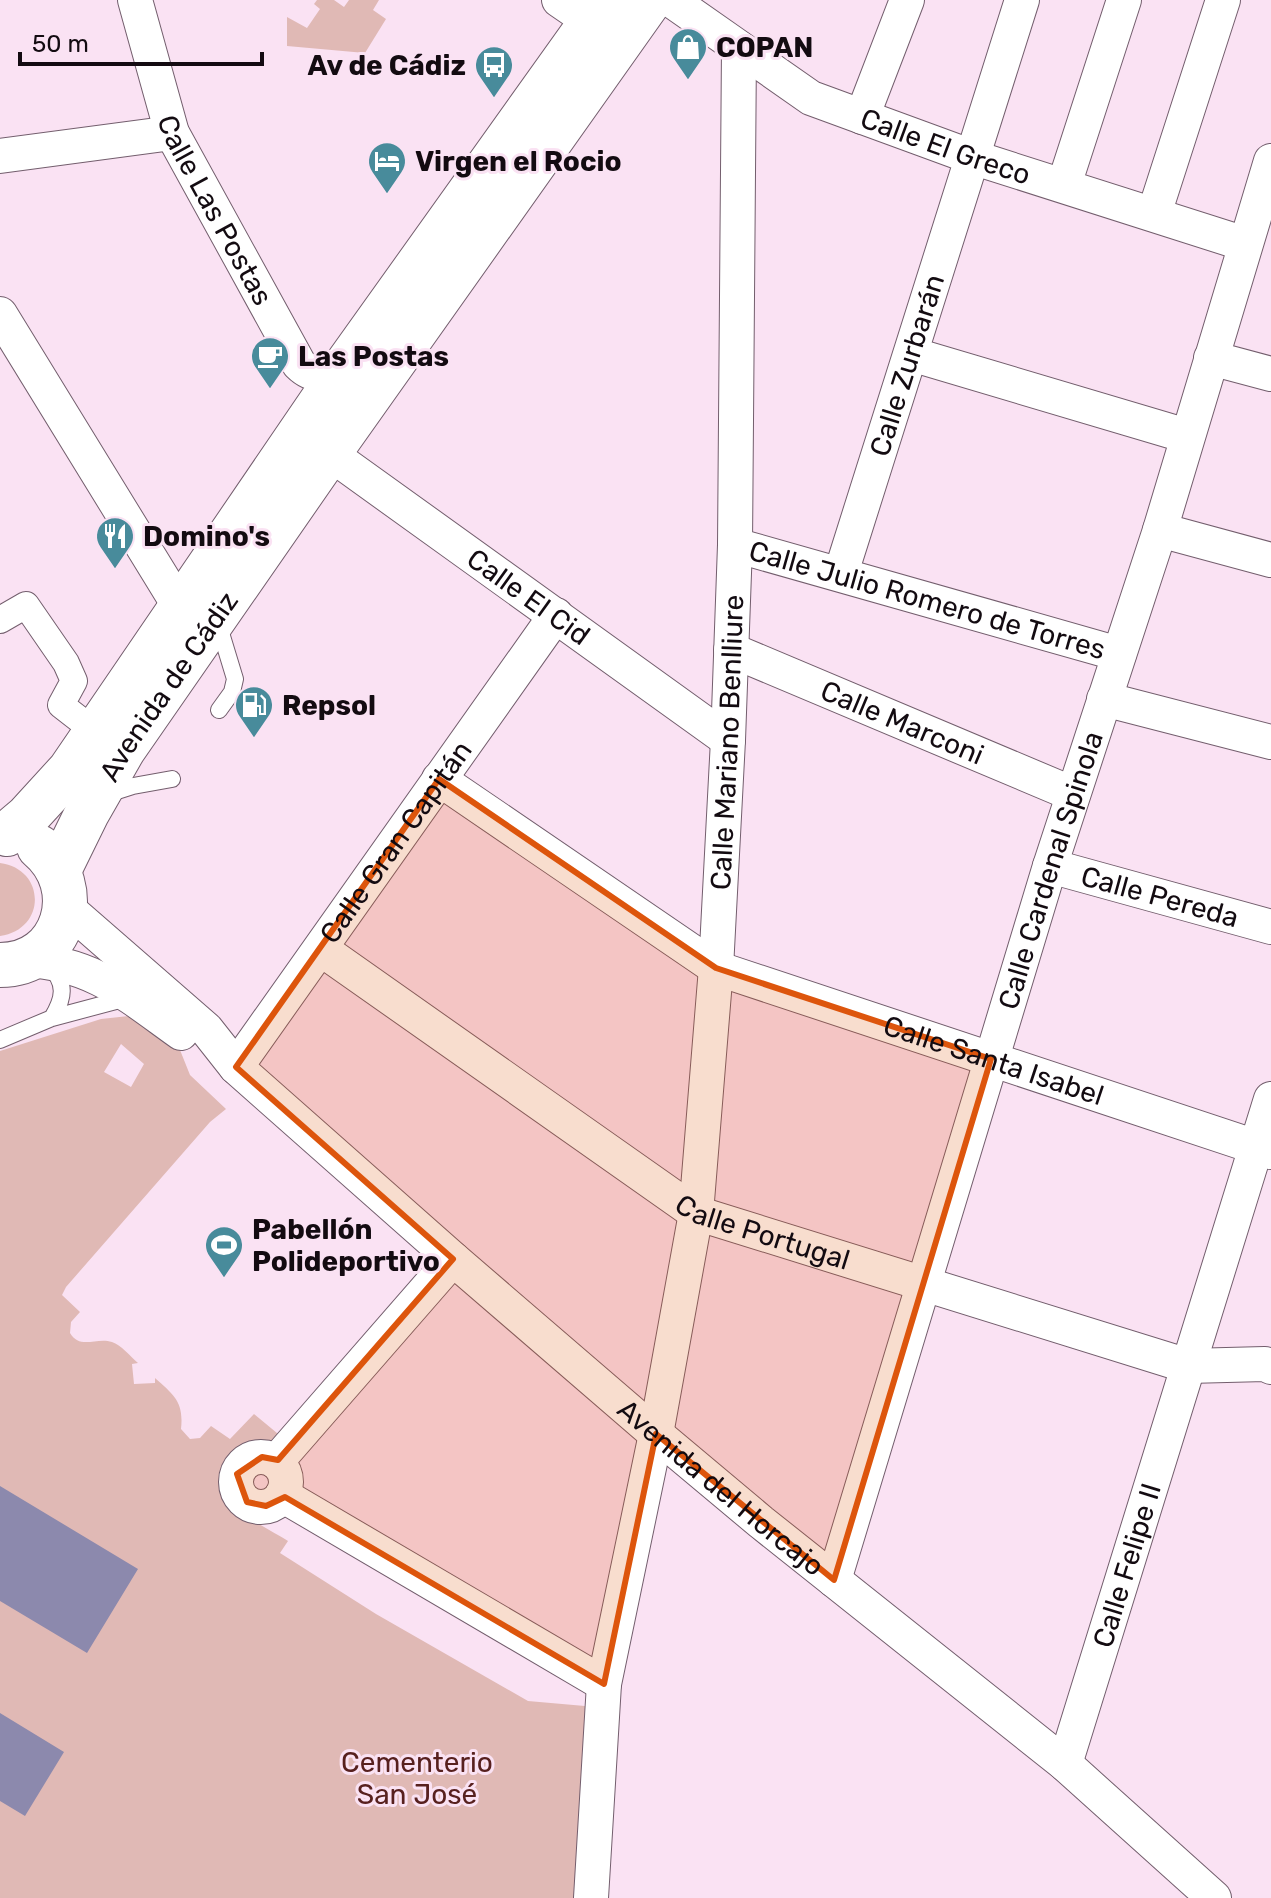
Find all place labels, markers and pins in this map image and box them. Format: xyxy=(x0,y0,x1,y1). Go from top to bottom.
shop icon: COPAN xyxy=(667,26,709,81)
place label: COPAN xyxy=(716,31,813,64)
bus stop icon: Av de Cádiz xyxy=(473,44,515,99)
place label: Av de Cádiz xyxy=(307,49,466,82)
hotel icon: Virgen el Rocio xyxy=(366,140,408,195)
place label: Virgen el Rocio xyxy=(415,145,622,178)
cafe icon: Las Postas xyxy=(249,335,291,390)
place label: Las Postas xyxy=(298,340,449,373)
restaurant icon: Domino's xyxy=(94,515,136,570)
place label: Domino's xyxy=(143,520,270,553)
fuel station icon: Repsol xyxy=(233,684,275,739)
place label: Repsol xyxy=(282,689,376,722)
place label: Pabellón Polideportivo xyxy=(252,1213,440,1278)
sports icon: Pabellón Polideportivo xyxy=(203,1224,245,1279)

